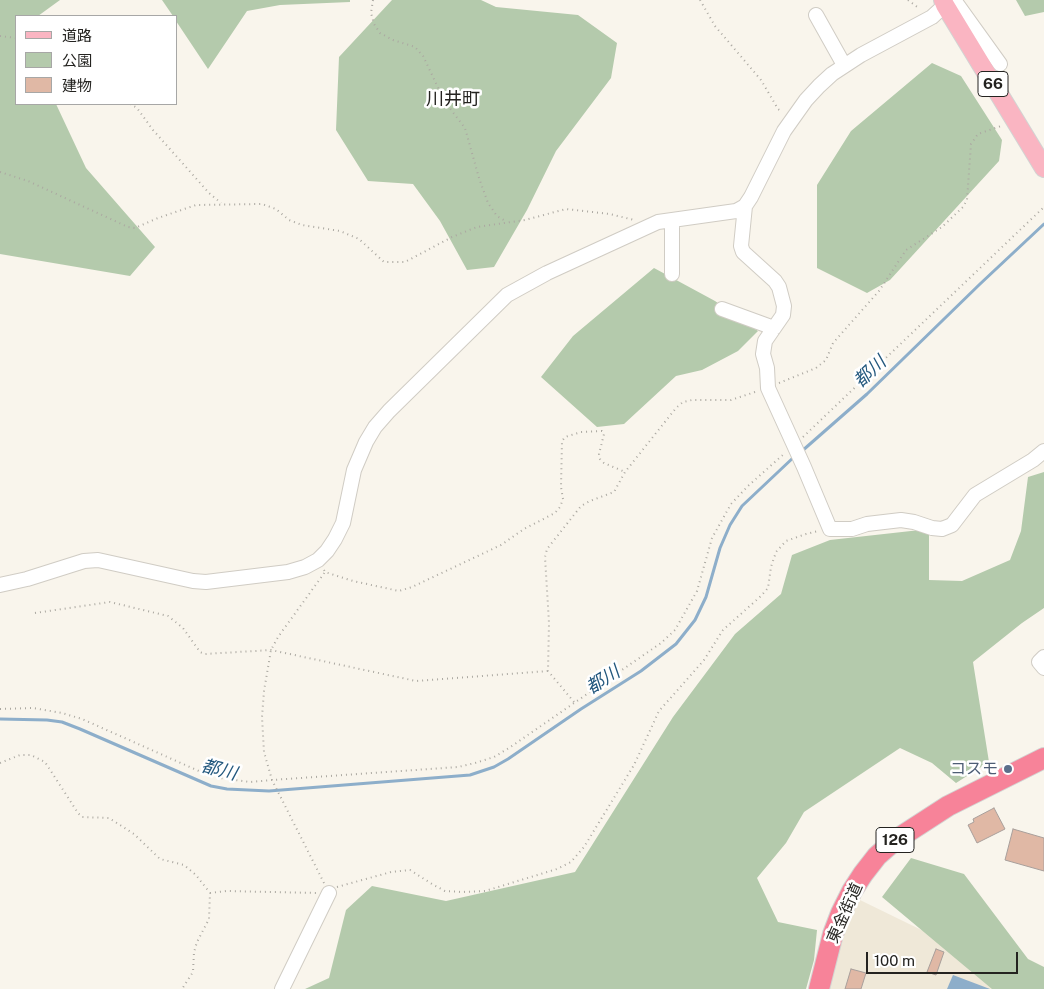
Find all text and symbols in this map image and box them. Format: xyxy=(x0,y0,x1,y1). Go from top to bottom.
legend xyxy=(15,15,178,105)
text: 道路 xyxy=(62,27,92,44)
text: 公園 xyxy=(62,52,92,69)
road number: 66 xyxy=(978,72,1008,96)
text: 建物 xyxy=(62,77,92,94)
district label: 川井町 xyxy=(426,88,480,110)
water label: 都川 xyxy=(849,352,891,392)
water label: 都川 xyxy=(582,661,624,699)
water label: 都川 xyxy=(199,755,239,785)
place label: コスモ xyxy=(950,759,998,779)
marker: コスモ xyxy=(1002,763,1014,775)
road number: 126 xyxy=(876,828,914,852)
street label: 東金街道 xyxy=(823,880,867,946)
scale bar xyxy=(869,942,1022,974)
text: 100 m xyxy=(874,952,915,969)

